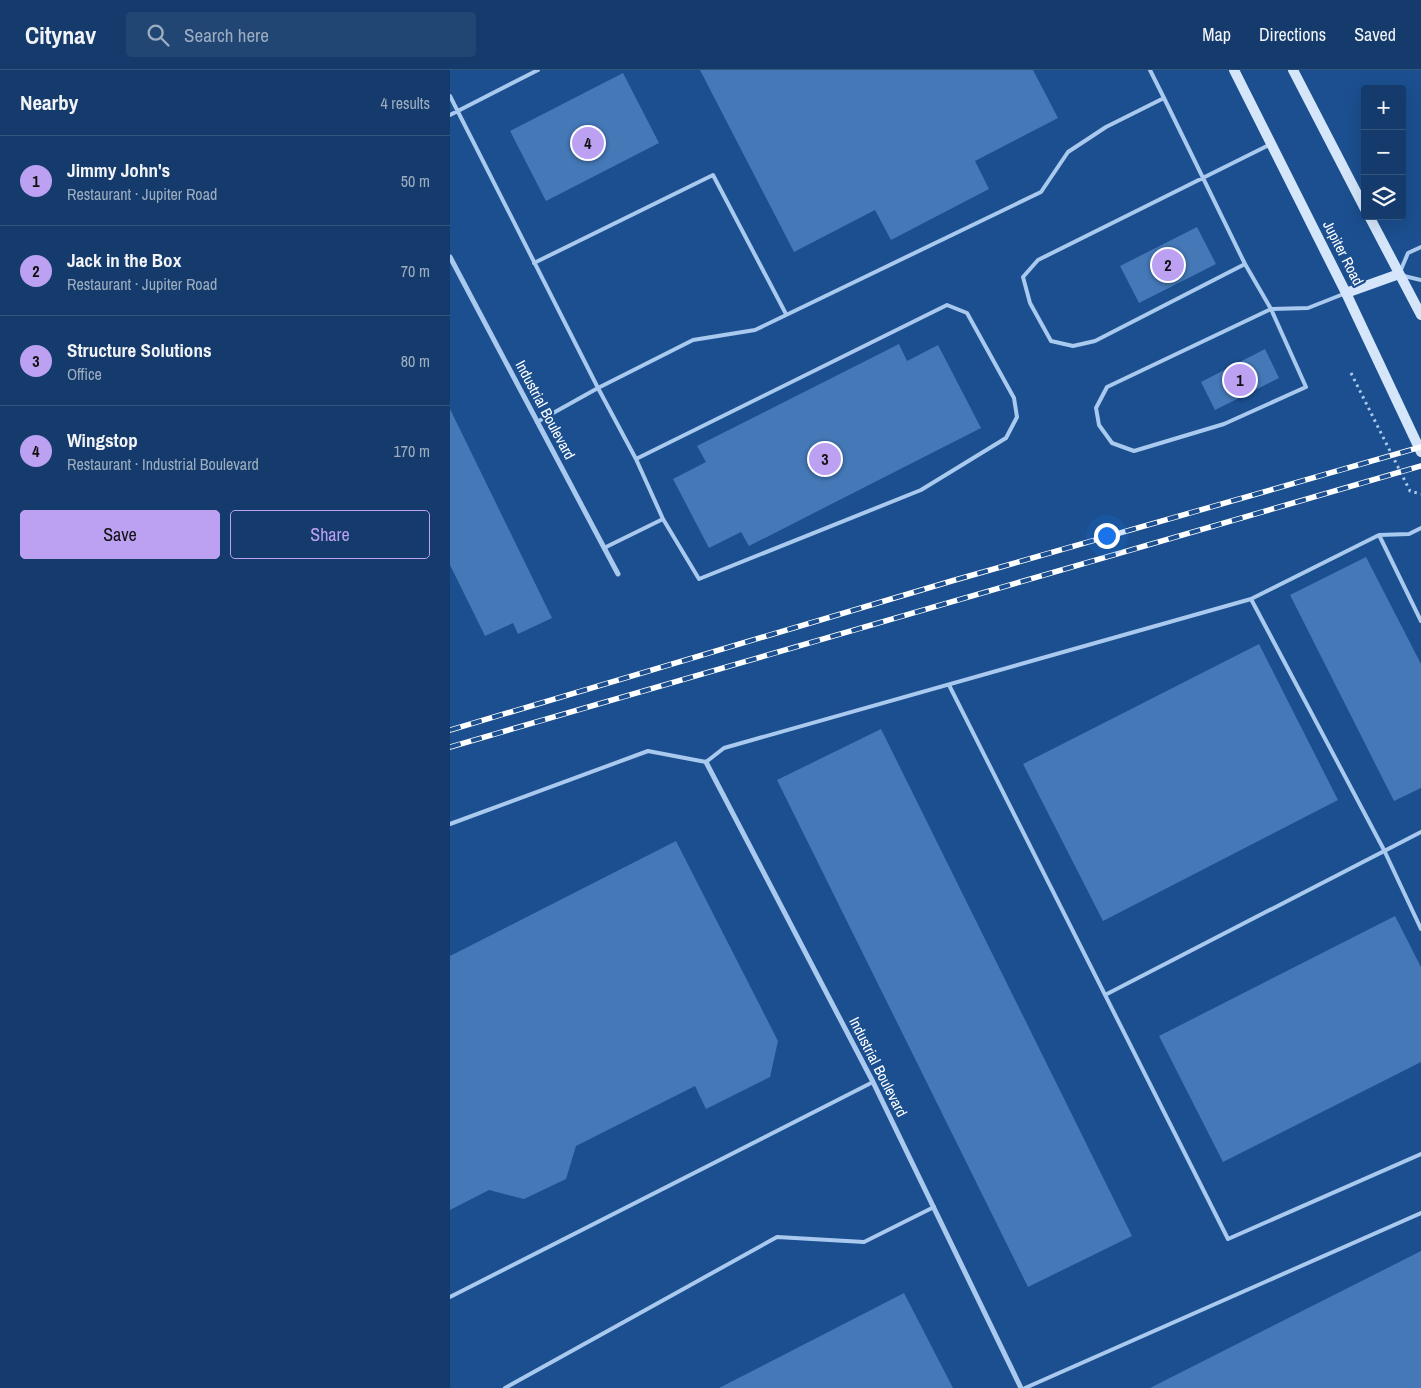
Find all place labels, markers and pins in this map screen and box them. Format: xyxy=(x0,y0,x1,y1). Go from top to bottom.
pin: 4 xyxy=(572,124,604,162)
pin: 2 xyxy=(1152,246,1184,284)
pin: 1 xyxy=(1224,361,1256,399)
pin: 3 xyxy=(809,440,841,478)

